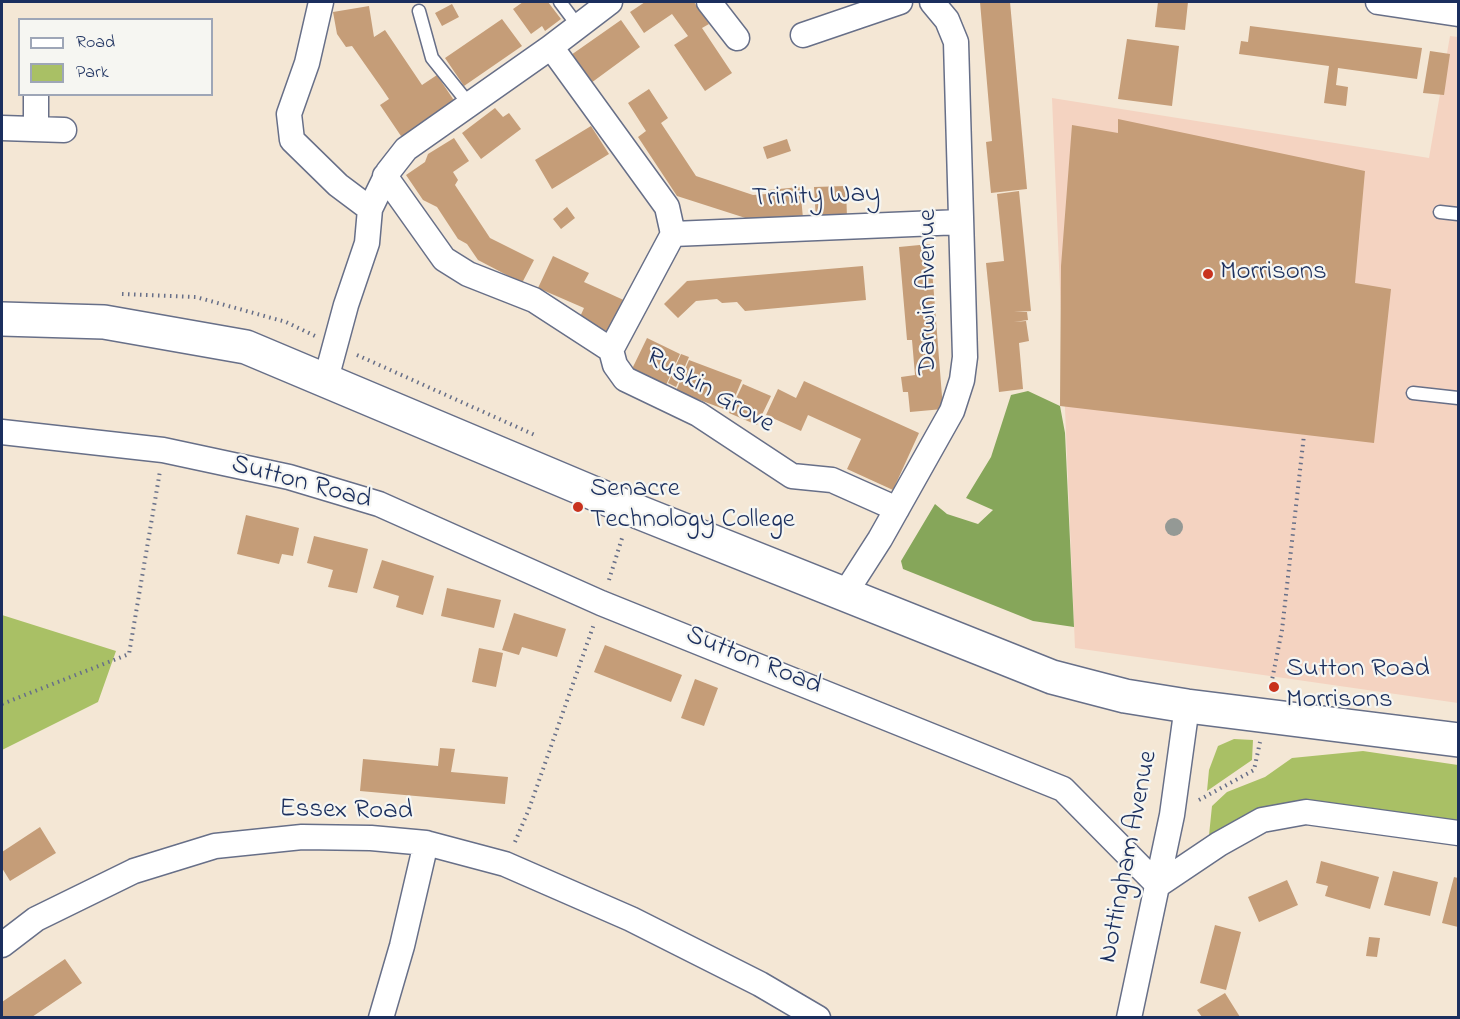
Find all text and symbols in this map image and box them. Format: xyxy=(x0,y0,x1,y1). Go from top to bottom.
legend xyxy=(18,18,213,96)
text: Road xyxy=(76,30,115,56)
text: Park xyxy=(76,60,109,86)
street label: Trinity Way xyxy=(751,180,881,216)
street label: Darwin Avenue xyxy=(914,209,946,375)
place label: Morrisons xyxy=(1220,258,1327,290)
marker: Morrisons xyxy=(1201,267,1215,281)
street label: Ruskin Grove xyxy=(639,342,779,442)
street label: Sutton Road xyxy=(227,450,375,518)
place label: Senacre Technology College xyxy=(590,475,795,538)
marker: Senacre Technology College xyxy=(571,500,585,514)
street label: Sutton Road xyxy=(680,620,826,704)
place label: Sutton Road Morrisons xyxy=(1286,655,1430,718)
marker: Sutton Road Morrisons xyxy=(1267,680,1281,694)
street label: Nottingham Avenue xyxy=(1094,748,1166,966)
street label: Essex Road xyxy=(279,795,413,829)

